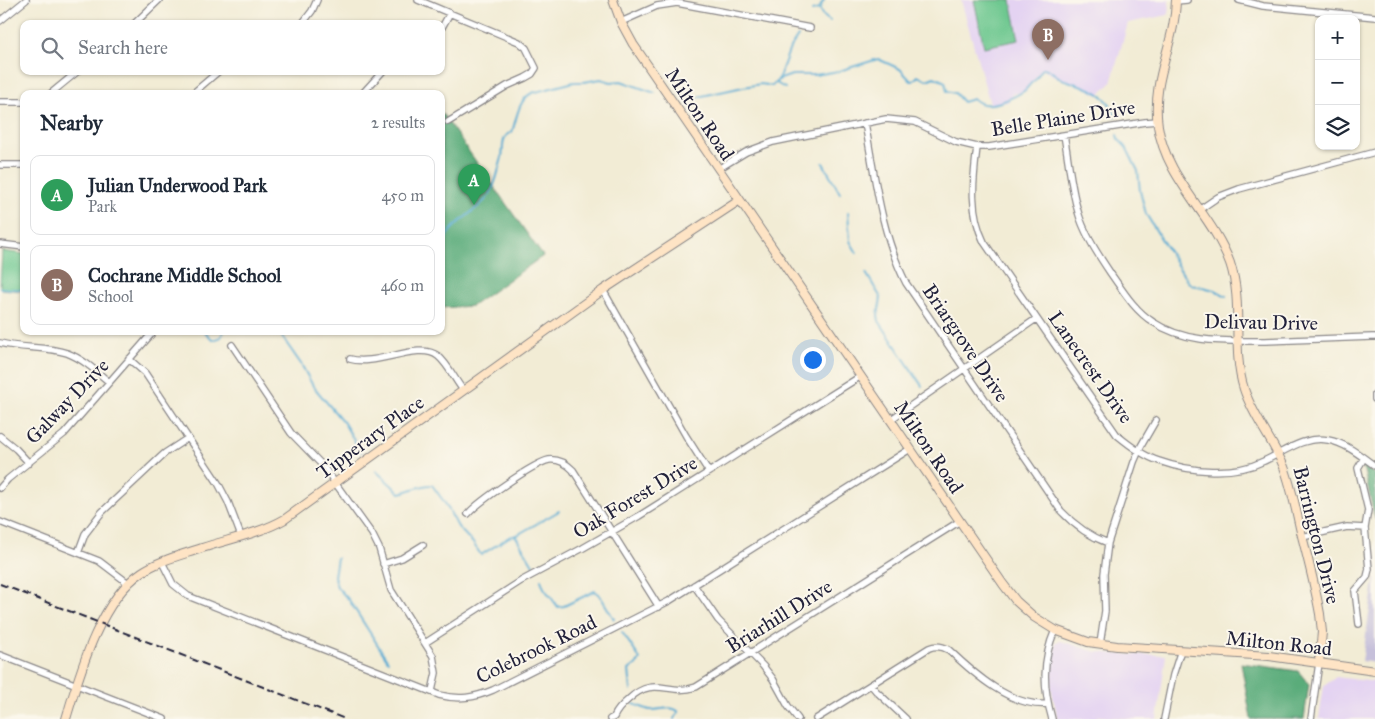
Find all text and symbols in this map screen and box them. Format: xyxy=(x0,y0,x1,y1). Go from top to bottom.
map controls xyxy=(1315,15,1360,150)
button: + xyxy=(1315,15,1360,60)
pin: B xyxy=(1032,19,1064,60)
search box xyxy=(20,20,445,75)
icon: search xyxy=(38,34,66,62)
text: Search here xyxy=(78,36,168,59)
button: − xyxy=(1315,60,1360,105)
street label: Milton Road xyxy=(660,63,740,165)
street label: Belle Plaine Drive xyxy=(989,95,1137,141)
button: layers xyxy=(1315,105,1360,150)
text: Nearby xyxy=(40,110,103,136)
text: 2 results xyxy=(371,113,425,132)
pin: A xyxy=(458,164,490,205)
text: Julian Underwood Park xyxy=(88,174,267,197)
text: A xyxy=(52,186,62,205)
text: 450 m xyxy=(381,186,424,205)
text: Park xyxy=(88,197,117,216)
text: Cochrane Middle School xyxy=(88,264,282,287)
text: B xyxy=(52,276,62,295)
text: 460 m xyxy=(381,276,424,295)
street label: Briargrove Drive xyxy=(917,279,1014,407)
text: School xyxy=(88,287,133,306)
street label: Lanecrest Drive xyxy=(1043,306,1139,428)
street label: Delivau Drive xyxy=(1204,309,1318,335)
your location xyxy=(800,347,826,373)
street label: Galway Drive xyxy=(20,353,114,449)
street label: Tipperary Place xyxy=(312,390,428,484)
street label: Milton Road xyxy=(889,396,969,498)
street label: Oak Forest Drive xyxy=(569,450,701,544)
street label: Barrington Drive xyxy=(1287,464,1346,607)
street label: Briarhill Drive xyxy=(722,574,836,658)
street label: Colebrook Road xyxy=(472,609,600,689)
street label: Milton Road xyxy=(1225,625,1333,661)

